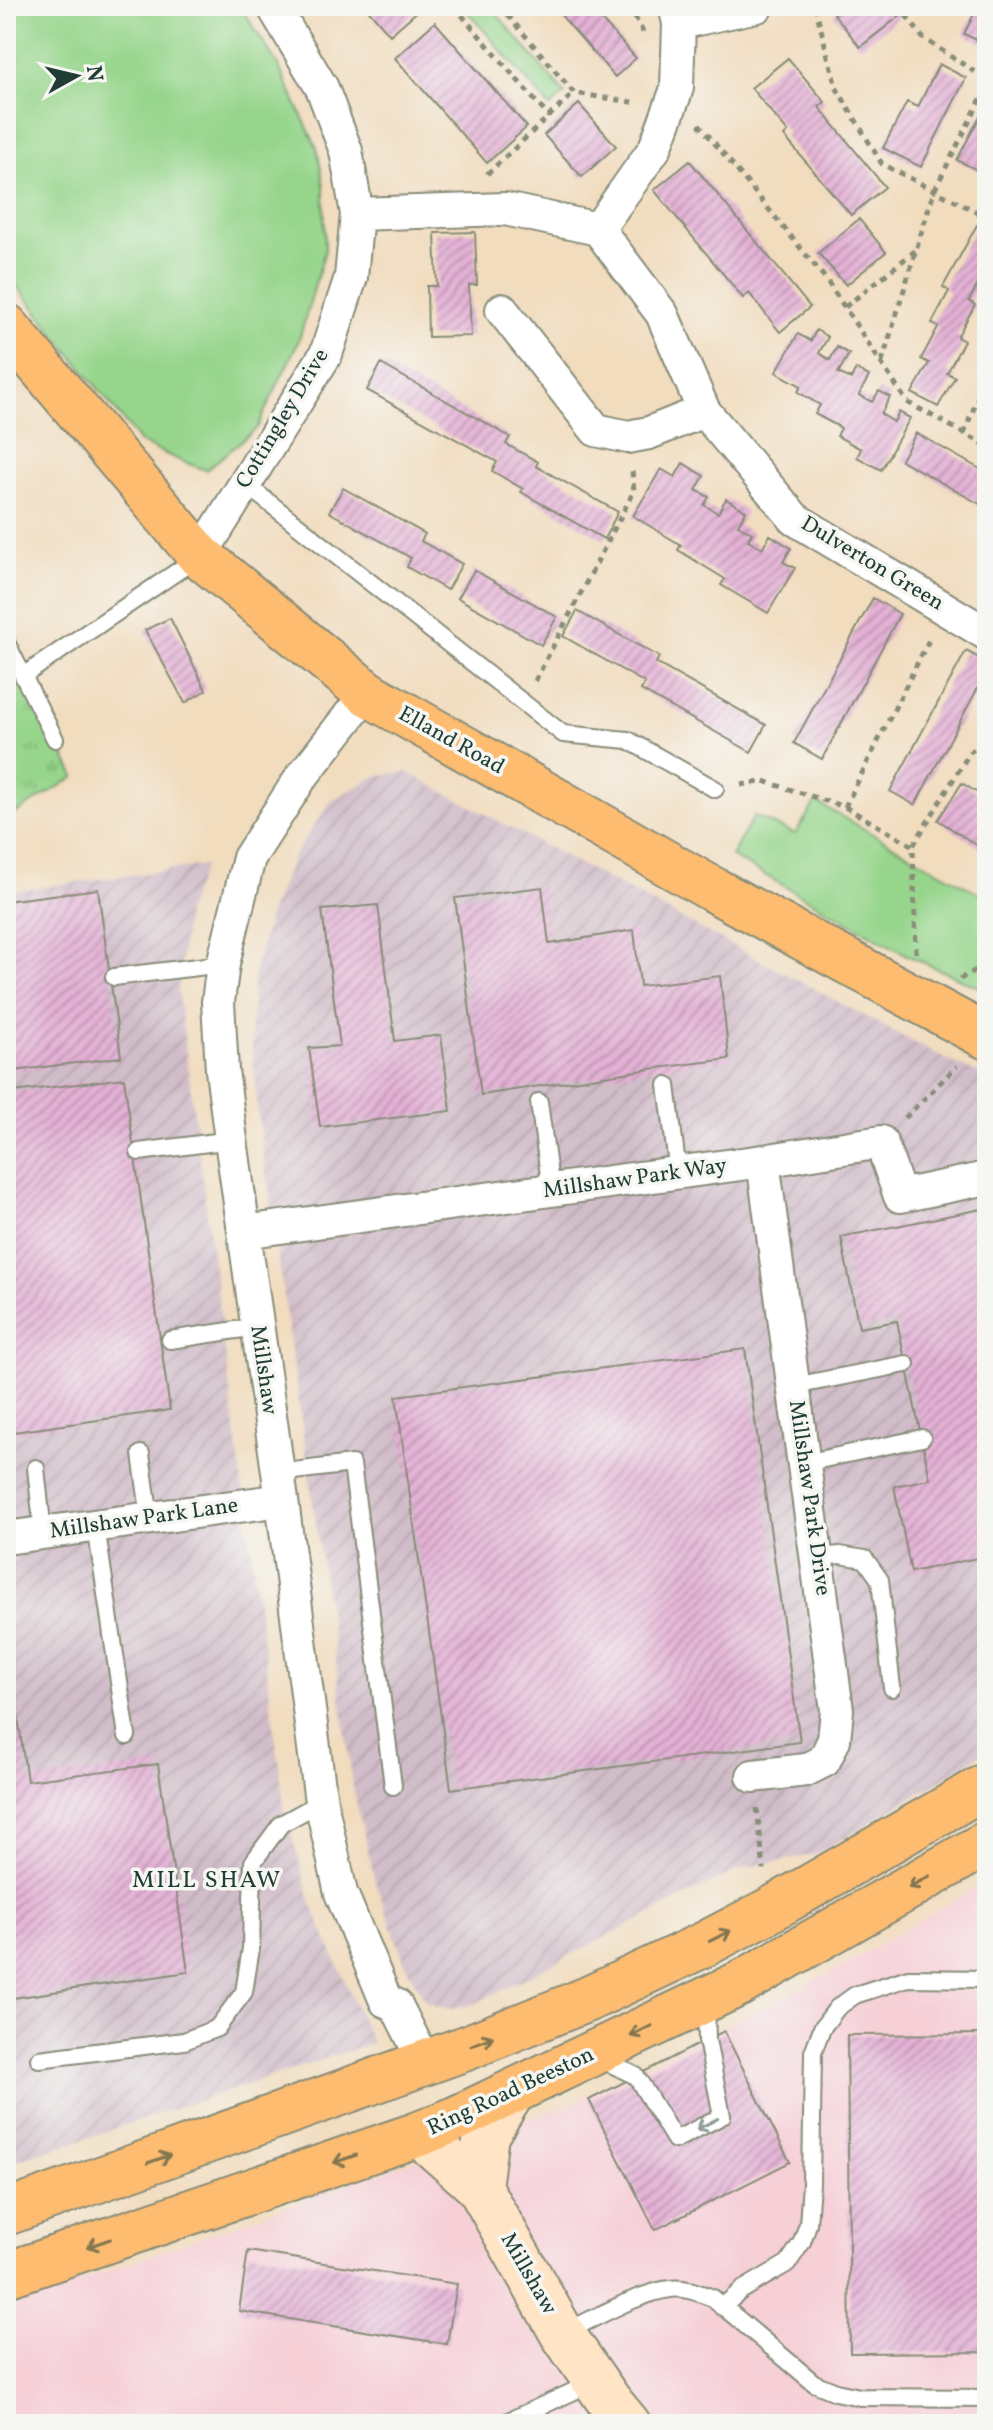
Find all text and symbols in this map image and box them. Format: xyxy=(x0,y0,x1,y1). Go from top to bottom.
north arrow xyxy=(36,36,116,116)
text: N xyxy=(77,63,110,84)
street label: Cottingley Drive xyxy=(229,343,337,495)
street label: Dulverton Green xyxy=(795,509,949,619)
street label: Elland Road xyxy=(392,699,510,783)
street label: Millshaw Park Way xyxy=(541,1151,729,1207)
street label: Millshaw xyxy=(241,1323,285,1417)
street label: Millshaw Park Drive xyxy=(780,1398,838,1598)
street label: Millshaw Park Lane xyxy=(48,1490,240,1548)
district label: MILL SHAW xyxy=(132,1864,282,1898)
one-way arrow xyxy=(908,1874,931,1890)
one-way arrow xyxy=(708,1928,731,1944)
one-way arrow xyxy=(629,2024,653,2039)
one-way arrow xyxy=(469,2033,494,2047)
street label: Ring Road Beeston xyxy=(422,2040,600,2144)
one-way arrow xyxy=(696,2116,719,2132)
one-way arrow xyxy=(146,2151,171,2166)
one-way arrow xyxy=(332,2153,357,2168)
street label: Millshaw xyxy=(492,2227,564,2321)
one-way arrow xyxy=(86,2237,111,2252)

